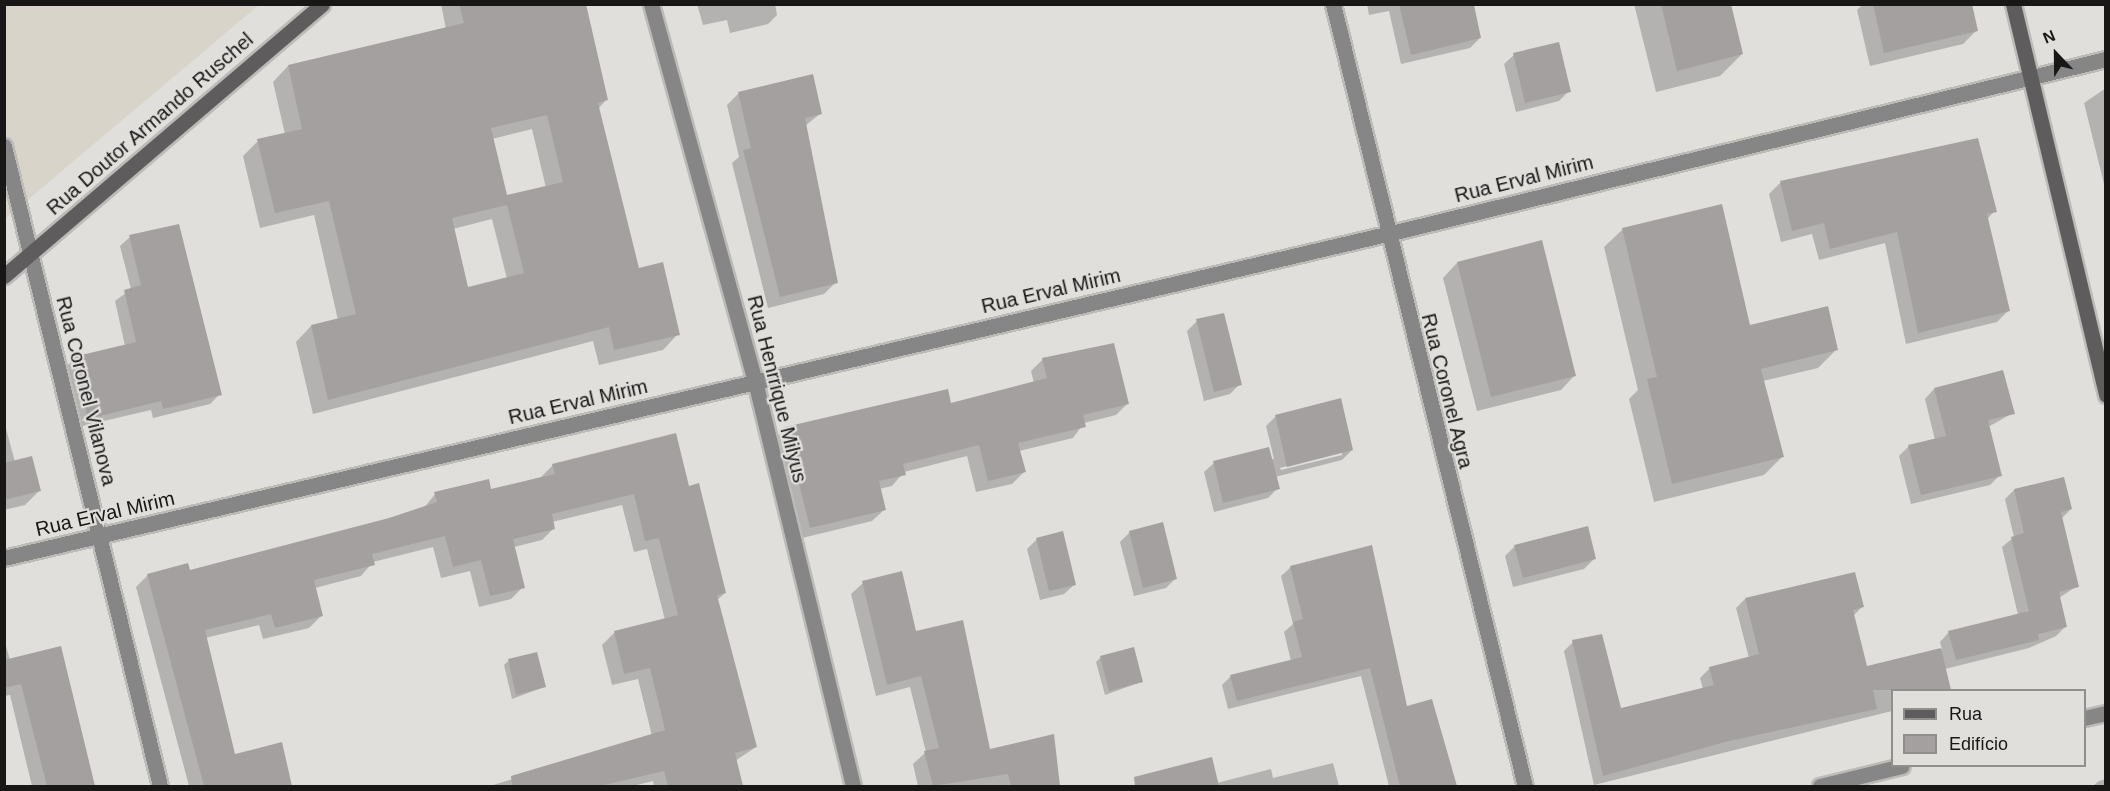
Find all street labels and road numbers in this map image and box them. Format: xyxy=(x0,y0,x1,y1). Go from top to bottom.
street label: Rua Doutor Armando Ruschel xyxy=(41,27,259,221)
street label: Rua Erval Mirim xyxy=(1452,150,1596,208)
street label: Rua Erval Mirim xyxy=(979,263,1123,319)
street label: Rua Henrrique Milyus xyxy=(742,293,812,485)
street label: Rua Coronel Vilanova xyxy=(51,294,121,488)
street label: Rua Coronel Agra xyxy=(1416,310,1478,472)
street label: Rua Erval Mirim xyxy=(506,374,650,430)
street label: Rua Erval Mirim xyxy=(33,486,177,542)

